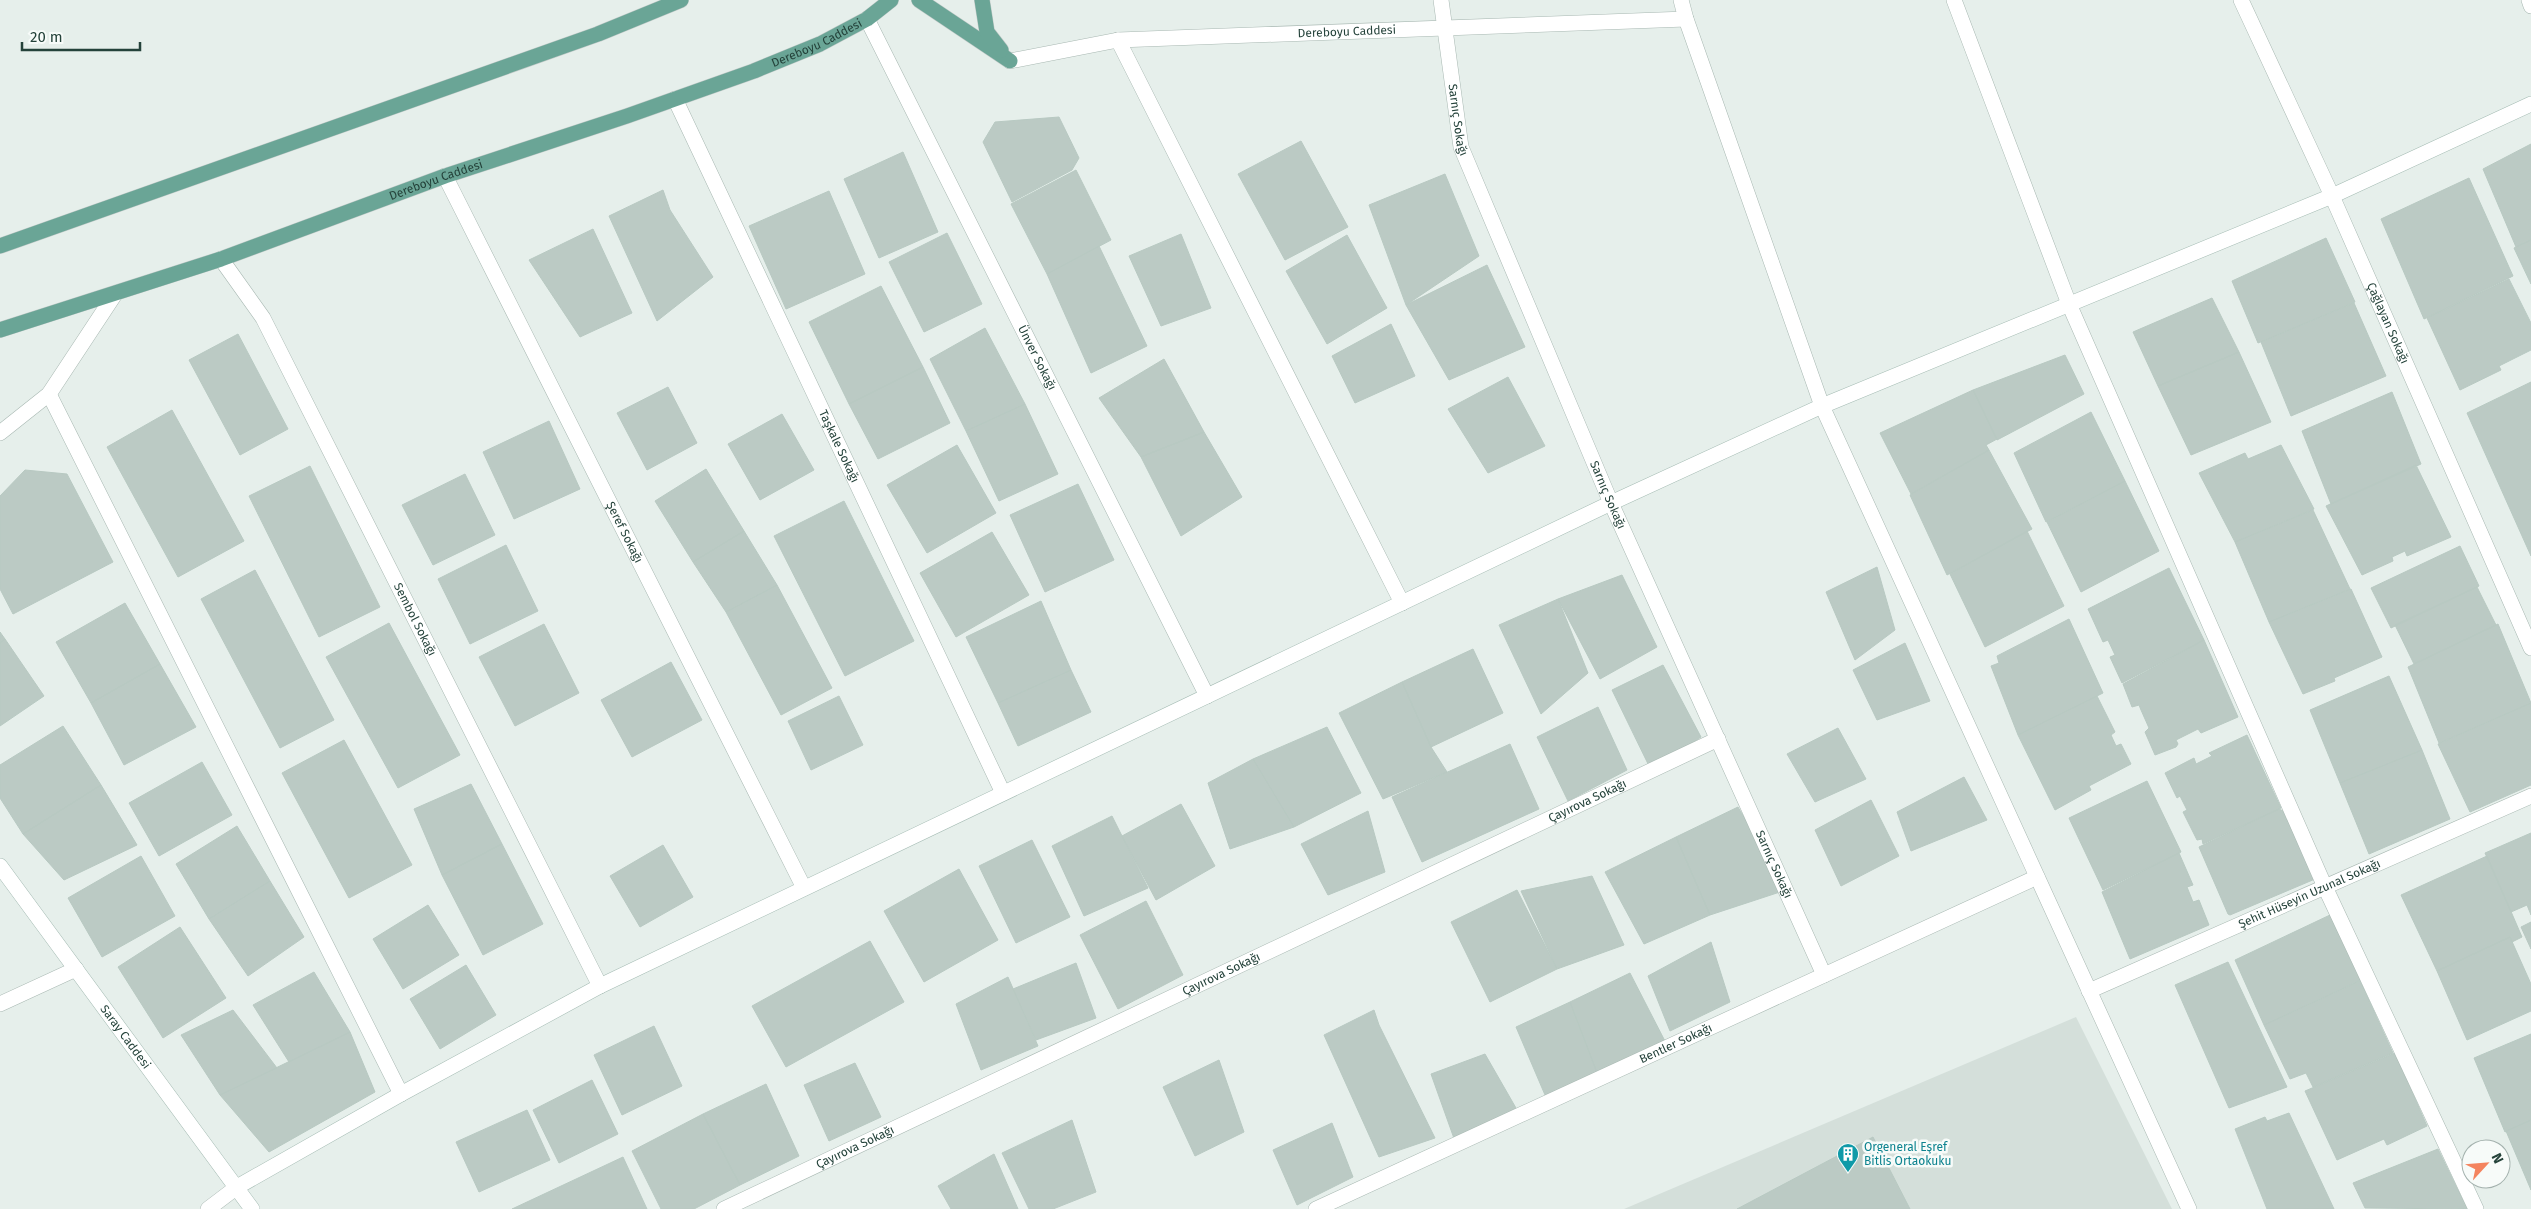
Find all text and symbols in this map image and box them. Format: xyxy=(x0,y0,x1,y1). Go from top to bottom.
street label: Dereboyu Caddesi xyxy=(769,16,864,70)
scale bar xyxy=(22,20,140,52)
street label: Dereboyu Caddesi xyxy=(1297,23,1396,40)
text: 20 m xyxy=(30,28,63,46)
street label: Sarnıç Sokağı xyxy=(1445,83,1471,158)
street label: Dereboyu Caddesi xyxy=(387,157,484,203)
street label: Çağlayan Sokağı xyxy=(2364,280,2412,366)
street label: Ünver Sokağı xyxy=(1015,322,1059,392)
street label: Taşkale Sokağı xyxy=(816,408,862,485)
street label: Sarnıç Sokağı xyxy=(1587,459,1629,531)
street label: Şeref Sokağı xyxy=(603,499,646,565)
street label: Sembol Sokağı xyxy=(391,581,439,658)
street label: Çayırova Sokağı xyxy=(1546,776,1629,825)
street label: Sarnıç Sokağı xyxy=(1753,828,1795,900)
street label: Şehit Hüseyin Uzunal Sokağı xyxy=(2236,856,2383,931)
street label: Çayırova Sokağı xyxy=(1180,949,1262,998)
street label: Saray Caddesi xyxy=(97,1002,154,1072)
street label: Bentler Sokağı xyxy=(1637,1021,1714,1066)
street label: Çayırova Sokağı xyxy=(814,1123,896,1171)
north arrow xyxy=(2461,1139,2511,1189)
place label: Orgeneral Eşref Bitlis Ortaokuku xyxy=(1864,1140,1951,1168)
building icon: Orgeneral Eşref Bitlis Ortaokuku xyxy=(1836,1142,1860,1173)
text: N xyxy=(2488,1151,2507,1166)

